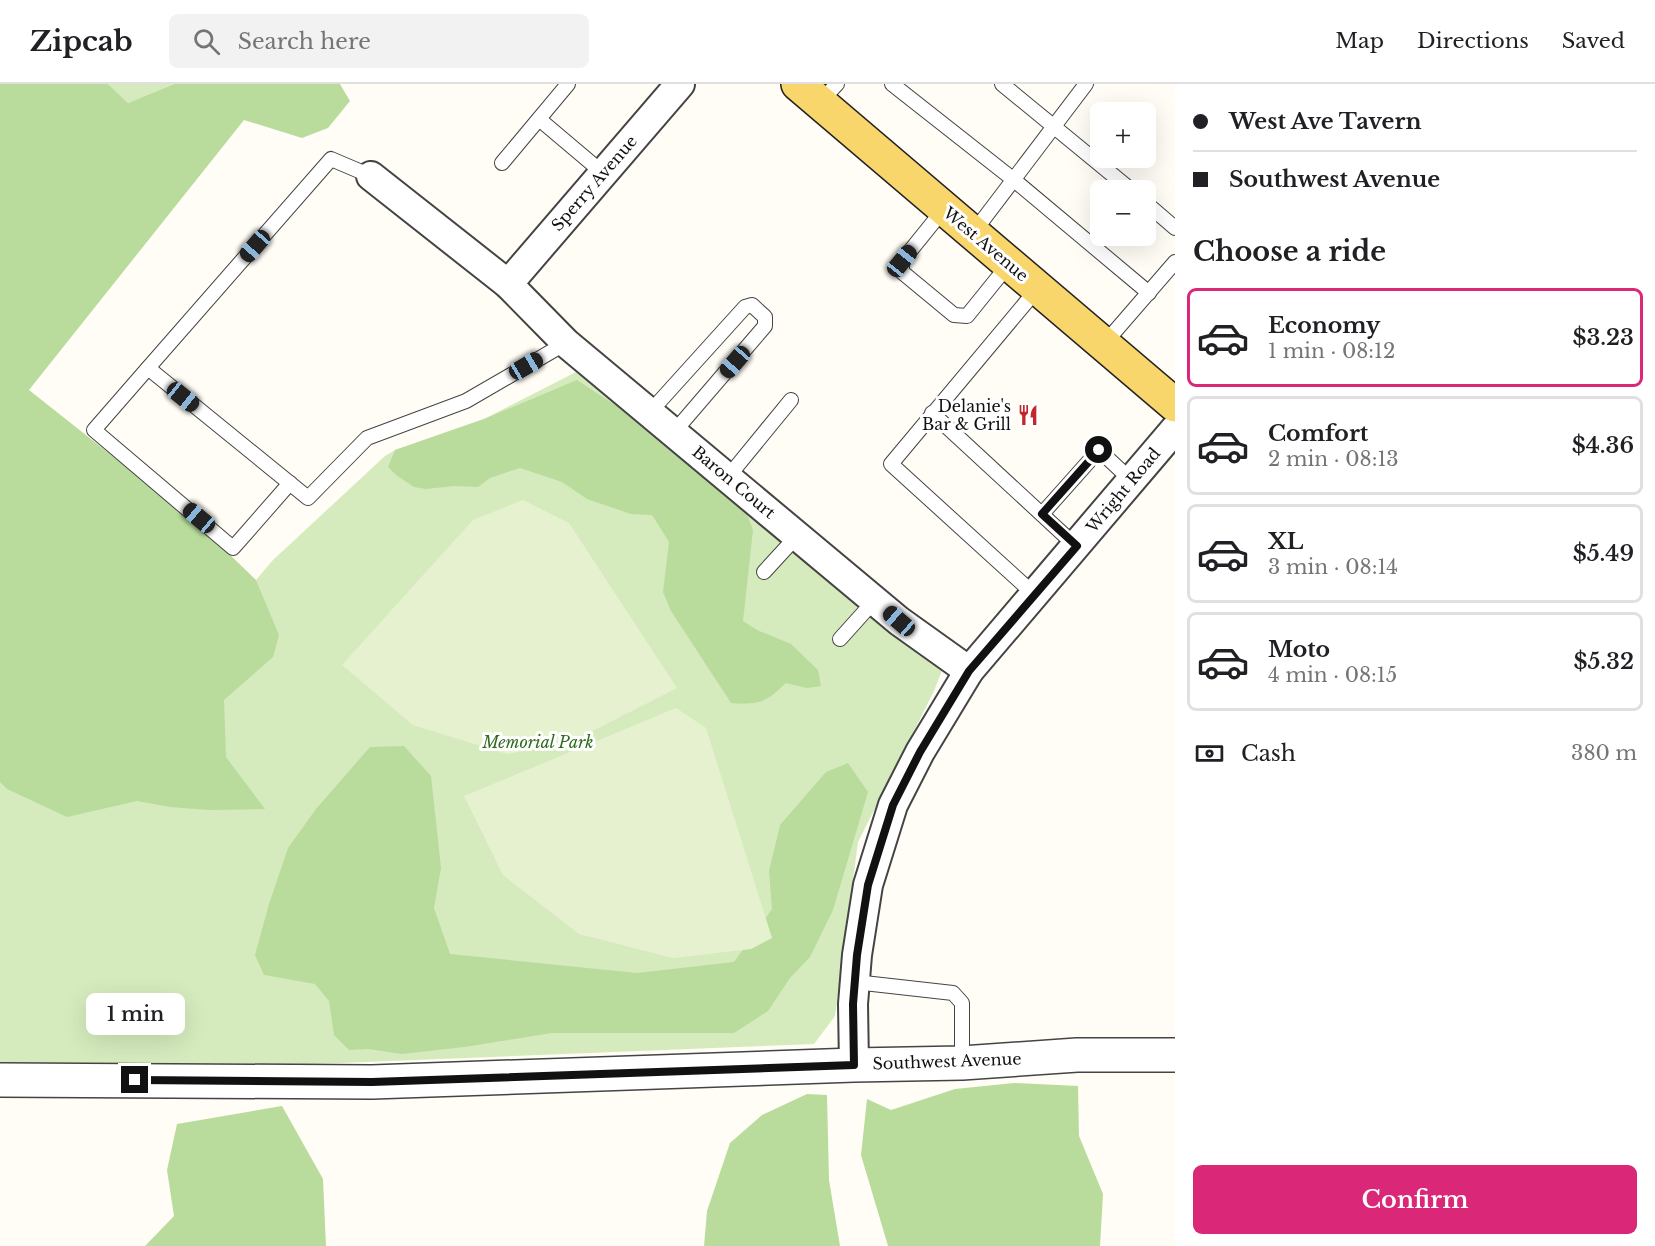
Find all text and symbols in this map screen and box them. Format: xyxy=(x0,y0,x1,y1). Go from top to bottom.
search box xyxy=(169,14,589,68)
text: Zipcab xyxy=(30,24,133,59)
icon: search xyxy=(190,25,223,58)
text: Search here xyxy=(238,28,371,55)
text: Map xyxy=(1335,28,1384,54)
text: Directions xyxy=(1417,28,1529,54)
text: Saved xyxy=(1562,28,1625,54)
map controls xyxy=(1090,102,1156,246)
button: + xyxy=(1090,102,1156,168)
text: West Ave Tavern xyxy=(1229,108,1421,135)
street label: Sperry Avenue xyxy=(547,131,641,235)
text: Southwest Avenue xyxy=(1229,166,1440,193)
button: − xyxy=(1090,180,1156,246)
street label: West Avenue xyxy=(939,202,1033,285)
car xyxy=(236,227,274,265)
text: Choose a ride xyxy=(1193,235,1386,268)
car xyxy=(884,241,920,281)
icon: car xyxy=(1196,311,1250,365)
text: Economy xyxy=(1268,312,1380,339)
text: $3.23 xyxy=(1572,324,1634,351)
text: 1 min · 08:12 xyxy=(1268,339,1395,363)
car xyxy=(716,343,754,381)
car xyxy=(506,349,546,383)
car xyxy=(163,379,203,415)
place label: Delanie's Bar & Grill xyxy=(922,396,1011,434)
restaurant icon: Delanie's Bar & Grill xyxy=(1016,403,1040,427)
icon: car xyxy=(1196,419,1250,473)
text: Comfort xyxy=(1268,420,1368,447)
text: $4.36 xyxy=(1572,432,1634,459)
route start xyxy=(1085,436,1112,463)
street label: Baron Court xyxy=(688,441,780,523)
street label: Wright Road xyxy=(1081,443,1164,537)
text: 2 min · 08:13 xyxy=(1268,447,1399,471)
car xyxy=(179,500,219,536)
icon: car xyxy=(1196,527,1250,581)
text: XL xyxy=(1268,528,1303,555)
text: $5.49 xyxy=(1573,540,1634,567)
text: 3 min · 08:14 xyxy=(1268,555,1398,579)
car xyxy=(880,602,918,640)
icon: car xyxy=(1196,635,1250,689)
text: Moto xyxy=(1268,636,1330,663)
text: $5.32 xyxy=(1573,648,1634,675)
text: 4 min · 08:15 xyxy=(1268,663,1397,687)
park label: Memorial Park xyxy=(481,732,594,752)
icon: cash xyxy=(1193,737,1226,770)
text: Cash xyxy=(1241,740,1296,767)
text: 380 m xyxy=(1571,741,1637,765)
callout: 1 min xyxy=(86,993,184,1035)
text: 1 min xyxy=(107,1002,164,1026)
street label: Southwest Avenue xyxy=(872,1048,1022,1074)
route end xyxy=(121,1066,148,1093)
button: Confirm xyxy=(1193,1165,1637,1234)

